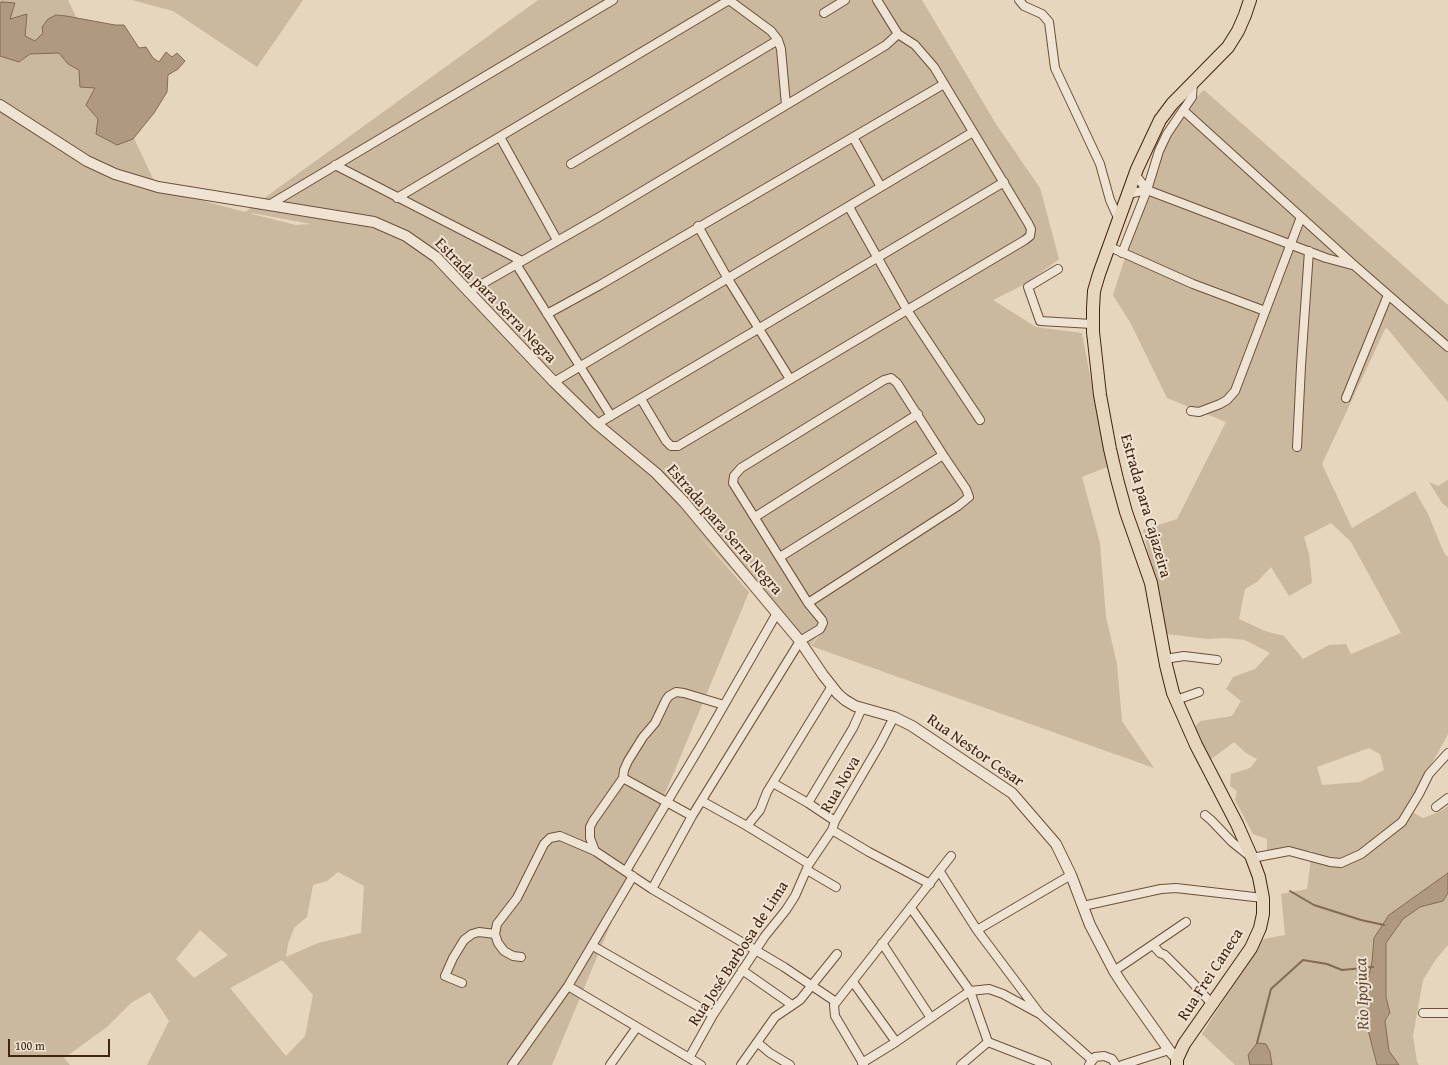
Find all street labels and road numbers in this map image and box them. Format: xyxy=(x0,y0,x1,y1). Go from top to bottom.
street label: Estrada para Serra Negra xyxy=(430,234,560,368)
street label: Estrada para Cajazeira xyxy=(1115,432,1175,580)
street label: Estrada para Serra Negra xyxy=(662,461,786,599)
street label: Rua Nestor Cesar xyxy=(923,710,1027,792)
street label: Rua Nova xyxy=(817,753,865,817)
street label: Rua José Barbosa de Lima xyxy=(685,878,793,1030)
street label: Rua Frei Caneca xyxy=(1174,925,1248,1025)

